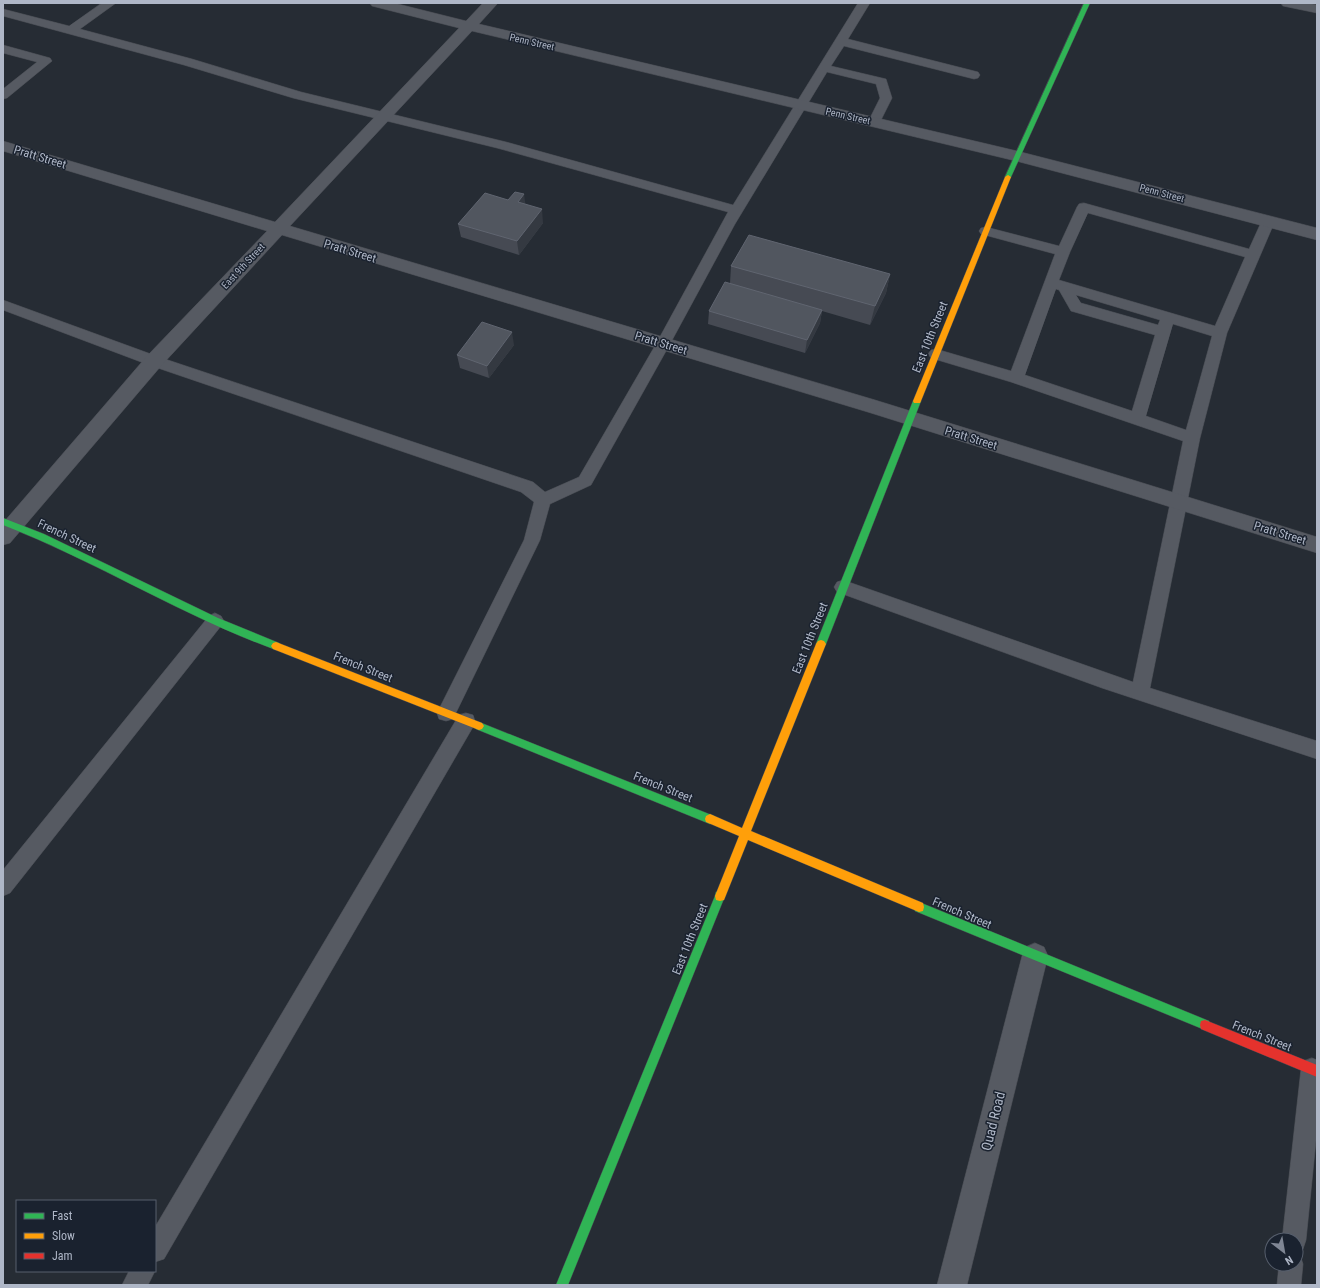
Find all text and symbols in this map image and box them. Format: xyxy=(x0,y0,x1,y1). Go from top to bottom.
street label: Penn Street xyxy=(509,32,555,52)
street label: Penn Street xyxy=(825,106,871,126)
street label: Pratt Street xyxy=(12,142,68,172)
street label: Penn Street xyxy=(1139,182,1185,204)
street label: Pratt Street xyxy=(322,236,378,266)
street label: East 9th Street xyxy=(219,241,267,291)
street label: East 10th Street xyxy=(909,299,951,375)
street label: Pratt Street xyxy=(633,328,689,358)
street label: Pratt Street xyxy=(943,423,999,453)
street label: French Street xyxy=(36,516,99,556)
street label: Pratt Street xyxy=(1252,518,1308,548)
street label: East 10th Street xyxy=(789,600,831,676)
street label: French Street xyxy=(331,649,395,685)
street label: French Street xyxy=(631,769,695,805)
street label: French Street xyxy=(930,894,994,932)
street label: East 10th Street xyxy=(669,901,711,977)
street label: French Street xyxy=(1230,1018,1294,1054)
street label: Quad Road xyxy=(978,1090,1008,1152)
legend xyxy=(16,1200,156,1272)
text: Fast xyxy=(52,1209,73,1223)
text: Slow xyxy=(52,1229,75,1243)
north arrow xyxy=(1264,1232,1304,1272)
text: Jam xyxy=(52,1249,73,1263)
text: N xyxy=(1282,1253,1295,1268)

